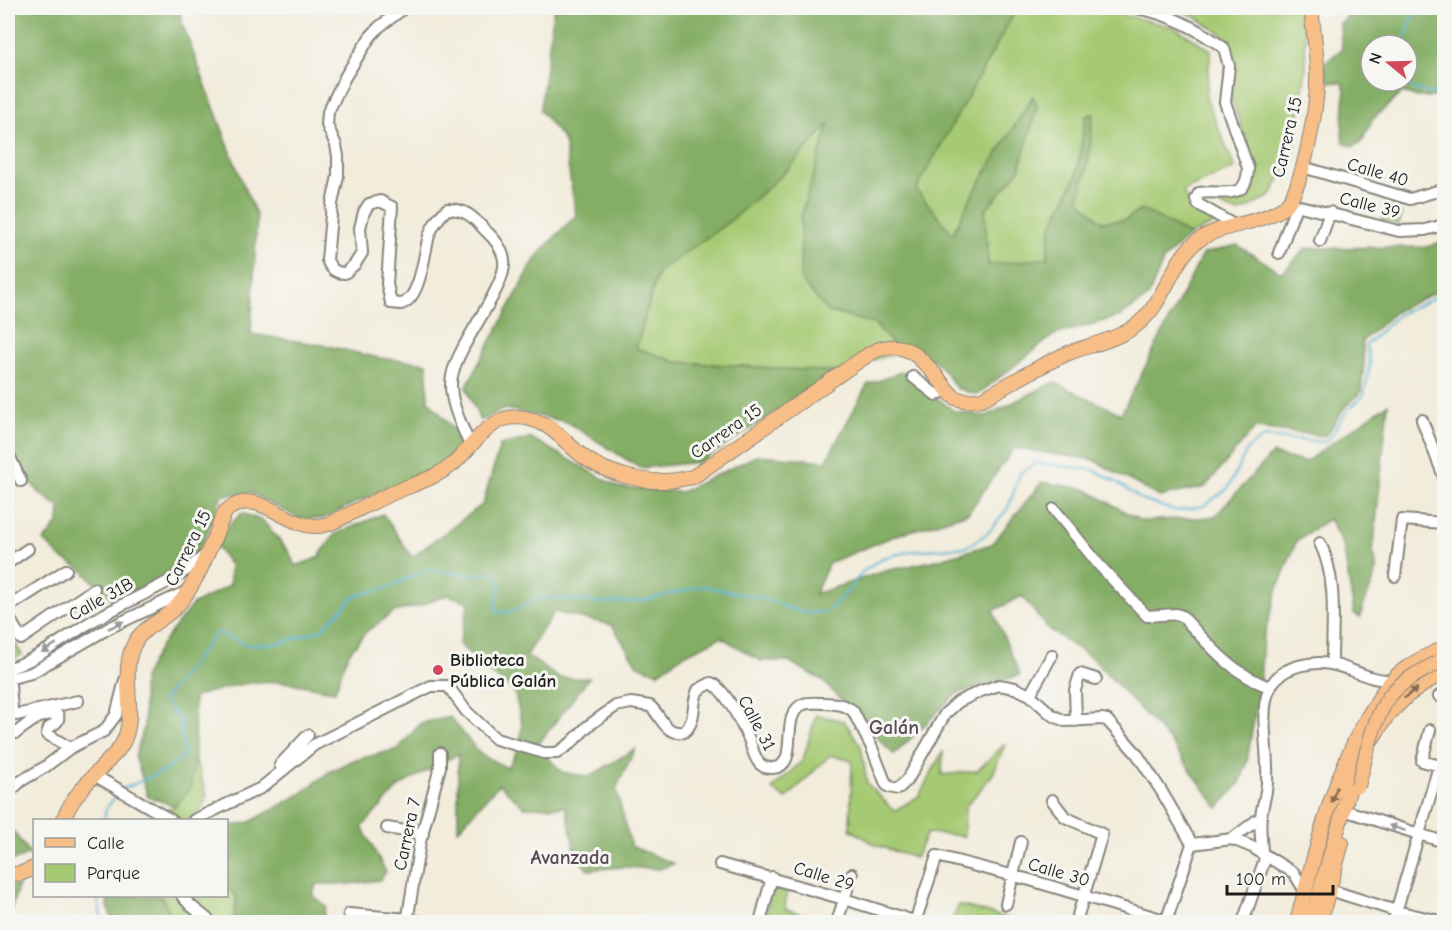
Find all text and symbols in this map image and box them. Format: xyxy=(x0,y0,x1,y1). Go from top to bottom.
north arrow xyxy=(1359,33,1419,93)
text: N xyxy=(1366,51,1386,66)
street label: Carrera 15 xyxy=(1268,95,1307,180)
street label: Calle 40 xyxy=(1345,154,1411,191)
street label: Calle 39 xyxy=(1337,188,1402,223)
street label: Carrera 15 xyxy=(687,399,766,464)
street label: Carrera 15 xyxy=(161,507,216,590)
street label: Calle 31B xyxy=(65,573,137,626)
one-way arrow xyxy=(107,621,124,630)
one-way arrow xyxy=(41,642,57,653)
place label: Biblioteca Pública Galán xyxy=(450,650,556,692)
marker: Biblioteca Pública Galán xyxy=(431,663,445,677)
one-way arrow xyxy=(1404,687,1419,699)
street label: Calle 31 xyxy=(733,692,780,754)
district label: Galán xyxy=(869,716,919,739)
one-way arrow xyxy=(1328,786,1338,804)
street label: Carrera 7 xyxy=(390,795,426,872)
legend xyxy=(33,819,228,897)
one-way arrow xyxy=(1388,822,1406,832)
text: Calle xyxy=(87,833,124,854)
district label: Avanzada xyxy=(530,846,610,869)
street label: Calle 30 xyxy=(1026,854,1092,891)
street label: Calle 29 xyxy=(791,857,857,896)
scale bar xyxy=(1227,858,1334,896)
text: Parque xyxy=(87,863,140,884)
text: 100 m xyxy=(1236,869,1286,890)

